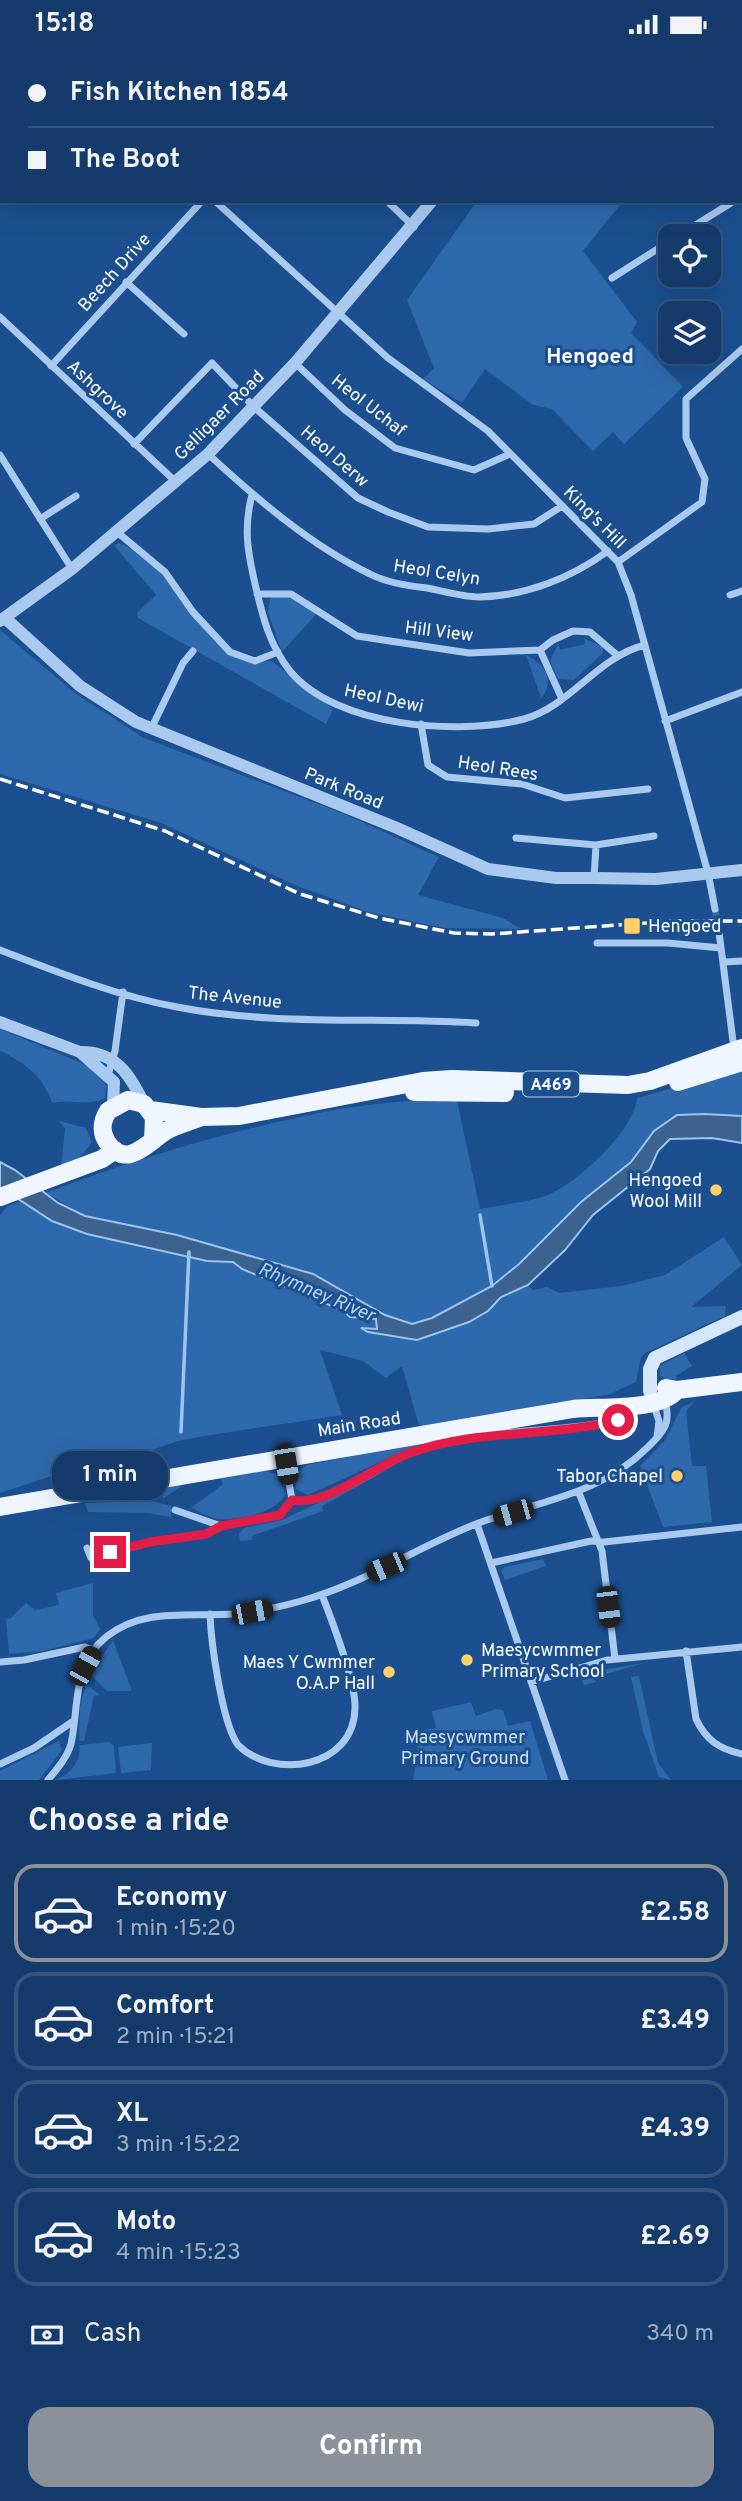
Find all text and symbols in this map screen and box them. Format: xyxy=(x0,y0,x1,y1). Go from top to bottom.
text: 15:18 xyxy=(35,8,94,41)
text: Fish Kitchen 1854 xyxy=(70,77,289,110)
text: The Boot xyxy=(70,144,180,177)
map controls xyxy=(658,224,721,364)
button: locate xyxy=(658,224,721,287)
street label: Beech Drive xyxy=(74,229,156,317)
button: layers xyxy=(658,301,721,364)
district label: Hengoed xyxy=(546,344,634,371)
street label: Ashgrove xyxy=(61,356,133,425)
street label: Gelligaer Road xyxy=(170,366,270,466)
street label: Heol Uchaf xyxy=(326,370,410,443)
street label: Heol Derw xyxy=(295,421,373,493)
street label: King's Hill xyxy=(557,482,630,555)
street label: Heol Celyn xyxy=(392,555,482,592)
street label: Hill View xyxy=(403,617,474,648)
street label: Heol Dewi xyxy=(342,680,426,719)
street label: Heol Rees xyxy=(456,752,540,787)
street label: Park Road xyxy=(301,763,386,816)
marker: Hengoed xyxy=(622,916,642,936)
place label: Hengoed xyxy=(648,916,721,939)
street label: The Avenue xyxy=(187,982,283,1015)
road number: A469 xyxy=(523,1072,579,1097)
place label: Hengoed Wool Mill xyxy=(629,1170,702,1214)
marker: Hengoed Wool Mill xyxy=(708,1182,724,1198)
water label: Rhymney River xyxy=(254,1257,380,1329)
route start xyxy=(602,1404,634,1436)
street label: Main Road xyxy=(316,1408,403,1443)
car xyxy=(273,1442,300,1486)
callout: 1 min xyxy=(52,1451,168,1499)
text: 1 min xyxy=(82,1461,138,1490)
place label: Tabor Chapel xyxy=(556,1466,663,1489)
marker: Tabor Chapel xyxy=(669,1468,685,1484)
car xyxy=(490,1497,537,1529)
route end xyxy=(94,1536,126,1568)
car xyxy=(363,1549,410,1585)
car xyxy=(596,1585,621,1629)
car xyxy=(230,1598,275,1626)
place label: Maesycwmmer Primary School xyxy=(481,1640,605,1684)
car xyxy=(66,1643,105,1689)
place label: Maes Y Cwmmer O.A.P Hall xyxy=(243,1652,375,1696)
marker: Maesycwmmer Primary School xyxy=(459,1652,475,1668)
marker: Maes Y Cwmmer O.A.P Hall xyxy=(381,1664,397,1680)
park label: Maesycwmmer Primary Ground xyxy=(401,1727,529,1771)
text: Choose a ride xyxy=(28,1802,229,1842)
icon: car xyxy=(32,1882,95,1945)
text: Economy xyxy=(116,1882,227,1915)
text: £2.58 xyxy=(640,1897,710,1930)
text: 1 min · 15:20 xyxy=(116,1915,236,1944)
icon: car xyxy=(32,1990,95,2053)
text: Comfort xyxy=(116,1990,214,2023)
text: £3.49 xyxy=(640,2005,710,2038)
text: 2 min · 15:21 xyxy=(116,2023,235,2052)
icon: car xyxy=(32,2098,95,2161)
text: XL xyxy=(116,2098,148,2131)
text: £4.39 xyxy=(640,2113,710,2146)
text: 3 min · 15:22 xyxy=(116,2131,241,2160)
icon: car xyxy=(32,2206,95,2269)
text: Moto xyxy=(116,2206,176,2239)
text: £2.69 xyxy=(640,2221,710,2254)
text: 4 min · 15:23 xyxy=(116,2239,241,2268)
icon: cash xyxy=(28,2316,66,2354)
text: Cash xyxy=(84,2318,141,2351)
text: 340 m xyxy=(646,2320,714,2349)
button: Confirm xyxy=(28,2407,714,2487)

